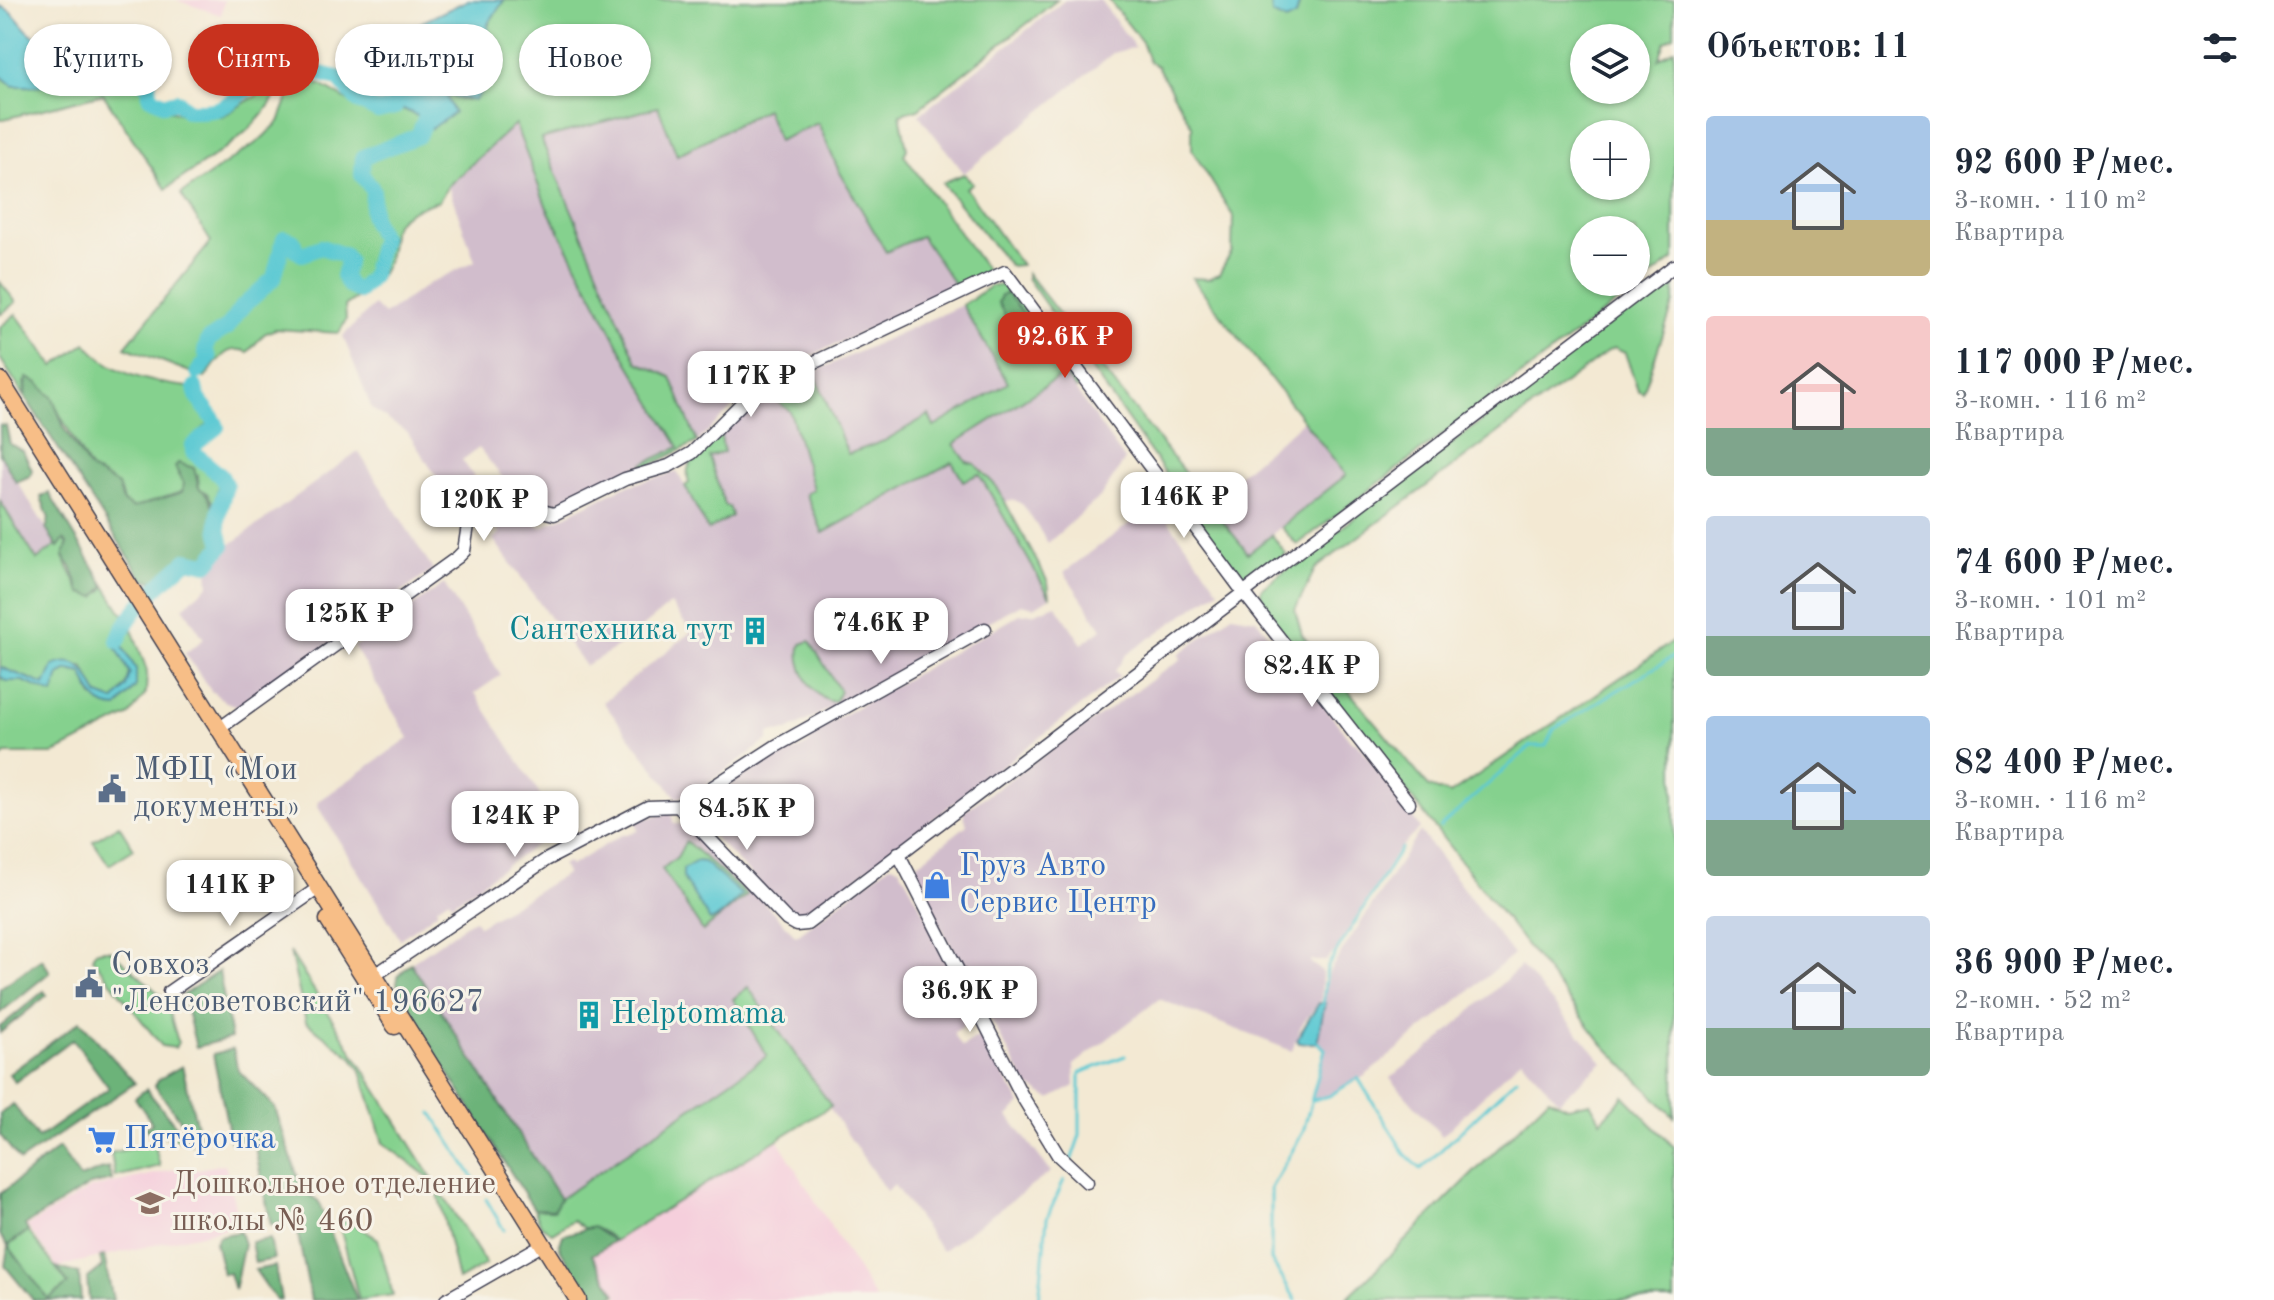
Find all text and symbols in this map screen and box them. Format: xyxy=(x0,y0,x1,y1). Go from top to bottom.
chip: Купить xyxy=(24,24,172,96)
chip: Снять xyxy=(188,24,319,96)
chip: Фильтры xyxy=(335,24,503,96)
chip: Новое xyxy=(519,24,651,96)
map controls xyxy=(1570,24,1650,296)
button: layers xyxy=(1570,24,1650,104)
icon: filters xyxy=(2198,26,2242,70)
text: Объектов: 11 xyxy=(1706,31,1910,65)
button: + xyxy=(1570,120,1650,200)
text: 92 600 ₽/мес. xyxy=(1954,147,2174,181)
icon: home xyxy=(1770,148,1866,244)
text: 3-комн. · 110 m² xyxy=(1954,188,2146,214)
button: − xyxy=(1570,216,1650,296)
text: Квартира xyxy=(1954,220,2064,246)
pin: 92.6K ₽ xyxy=(991,312,1139,380)
text: 92.6K ₽ xyxy=(1016,325,1114,351)
text: 117 000 ₽/мес. xyxy=(1954,347,2194,381)
icon: home xyxy=(1770,348,1866,444)
pin: 117K ₽ xyxy=(686,351,816,419)
text: 117K ₽ xyxy=(706,364,796,390)
text: 3-комн. · 116 m² xyxy=(1954,388,2146,414)
text: Квартира xyxy=(1954,420,2064,446)
pin: 146K ₽ xyxy=(1119,472,1249,540)
pin: 120K ₽ xyxy=(419,475,549,543)
text: 146K ₽ xyxy=(1139,485,1229,511)
text: 120K ₽ xyxy=(439,488,529,514)
text: 74 600 ₽/мес. xyxy=(1954,547,2174,581)
icon: home xyxy=(1770,548,1866,644)
text: 3-комн. · 101 m² xyxy=(1954,588,2146,614)
pin: 125K ₽ xyxy=(284,589,414,657)
pin: 74.6K ₽ xyxy=(807,598,955,666)
text: 125K ₽ xyxy=(304,602,394,628)
text: 74.6K ₽ xyxy=(832,611,930,637)
place label: Сантехника тут xyxy=(509,615,733,647)
building icon: Сантехника тут xyxy=(740,616,770,646)
text: Квартира xyxy=(1954,620,2064,646)
pin: 82.4K ₽ xyxy=(1238,641,1386,709)
text: 82.4K ₽ xyxy=(1263,654,1361,680)
text: 82 400 ₽/мес. xyxy=(1954,747,2174,781)
icon: home xyxy=(1770,748,1866,844)
place label: МФЦ «Мои документы» xyxy=(134,755,301,824)
public building icon: МФЦ «Мои документы» xyxy=(97,774,127,804)
pin: 84.5K ₽ xyxy=(673,784,821,852)
text: 3-комн. · 116 m² xyxy=(1954,788,2146,814)
pin: 124K ₽ xyxy=(450,791,580,859)
text: 84.5K ₽ xyxy=(698,797,796,823)
text: 124K ₽ xyxy=(470,804,560,830)
text: Квартира xyxy=(1954,820,2064,846)
place label: Груз Авто Сервис Центр xyxy=(959,851,1157,920)
pin: 141K ₽ xyxy=(165,860,295,928)
shop icon: Груз Авто Сервис Центр xyxy=(922,870,952,900)
text: 141K ₽ xyxy=(185,873,275,899)
text: 36 900 ₽/мес. xyxy=(1954,947,2174,981)
icon: home xyxy=(1770,948,1866,1044)
place label: Совхоз "Ленсоветовский" 196627 xyxy=(111,950,484,1019)
pin: 36.9K ₽ xyxy=(896,966,1044,1034)
public building icon: Совхоз "Ленсоветовский" 196627 xyxy=(74,969,104,999)
text: 36.9K ₽ xyxy=(921,979,1019,1005)
text: 2-комн. · 52 m² xyxy=(1954,988,2131,1014)
place label: Helptomama xyxy=(611,999,786,1031)
building icon: Helptomama xyxy=(574,1000,604,1030)
text: Квартира xyxy=(1954,1020,2064,1046)
place label: Пятёрочка xyxy=(124,1124,276,1156)
supermarket icon: Пятёрочка xyxy=(87,1125,117,1155)
place label: Дошкольное отделение школы № 460 xyxy=(172,1169,496,1238)
school or university icon: Дошкольное отделение школы № 460 xyxy=(135,1188,165,1218)

